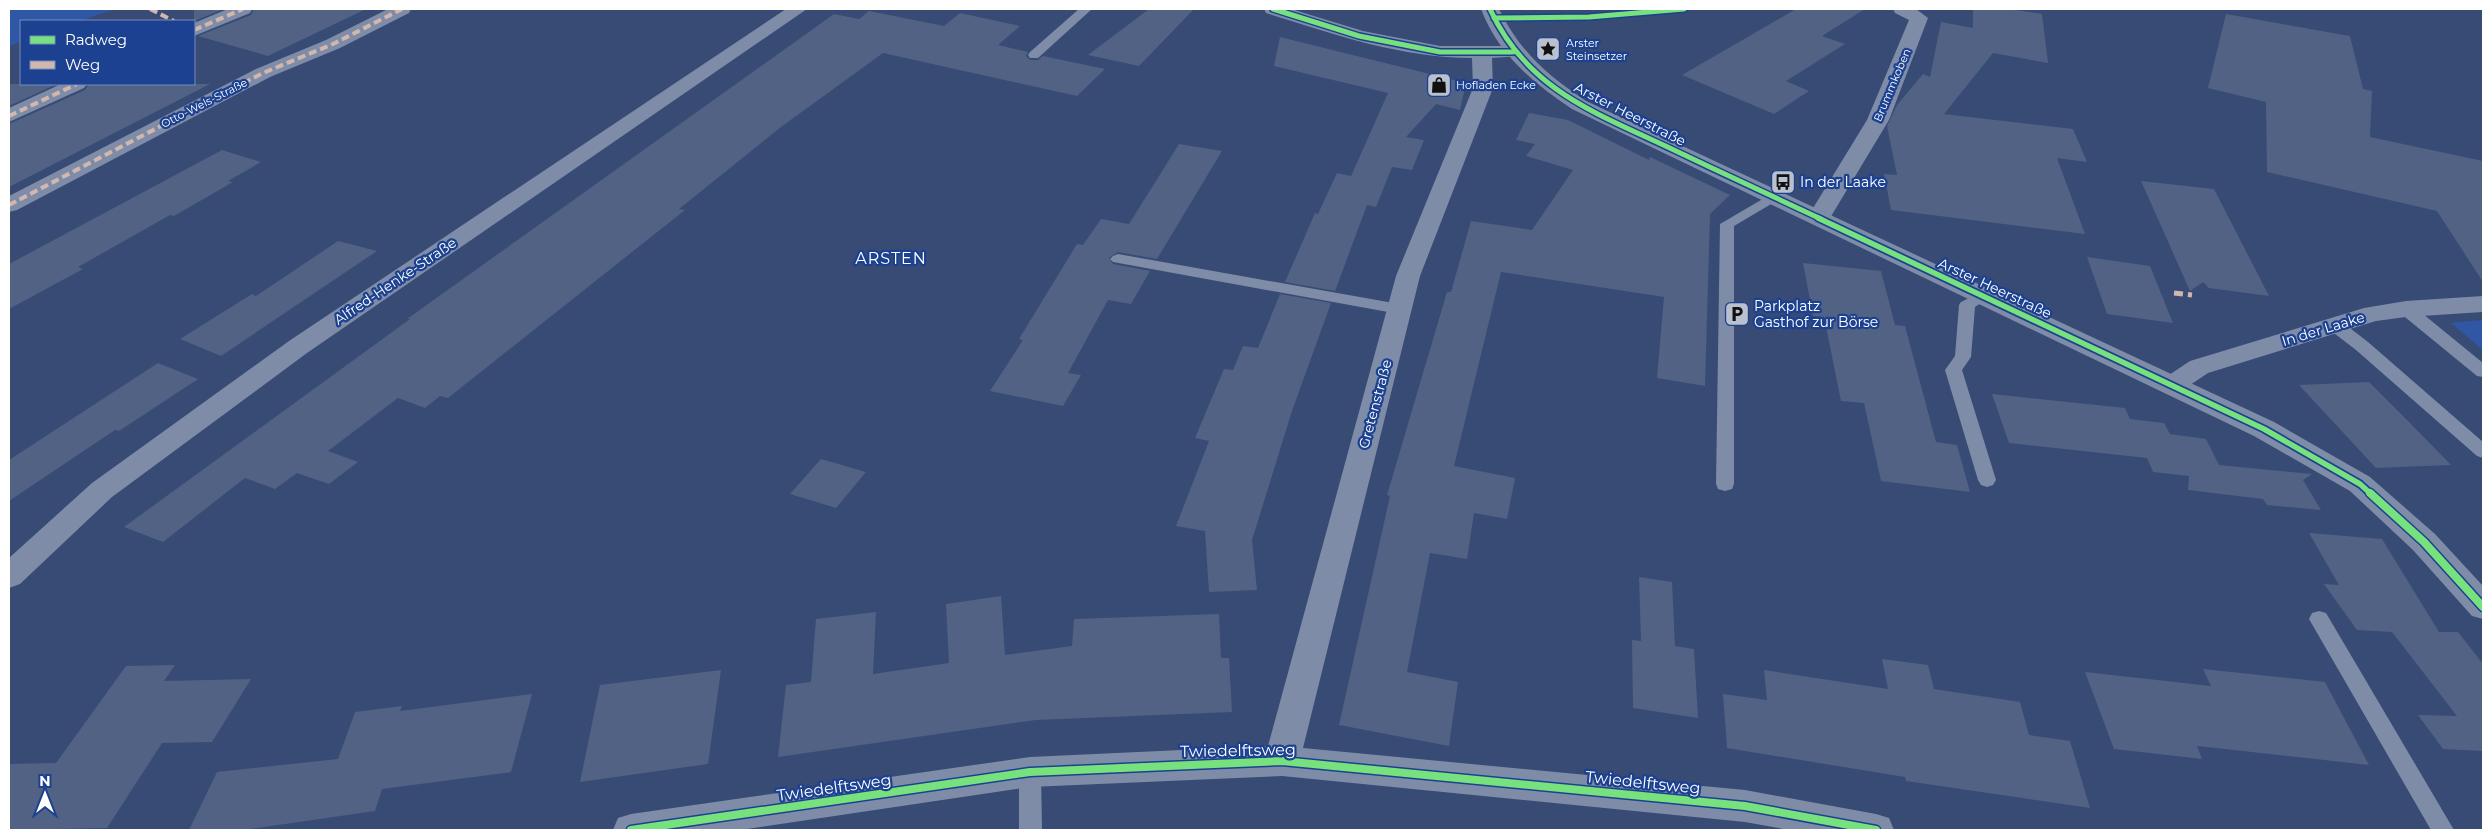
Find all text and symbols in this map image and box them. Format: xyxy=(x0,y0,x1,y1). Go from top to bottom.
legend xyxy=(20,20,195,85)
text: Radweg xyxy=(65,30,127,49)
place icon: Arster Steinsetzer xyxy=(1535,36,1561,62)
place label: Arster Steinsetzer xyxy=(1566,36,1627,63)
street label: Brummkoben xyxy=(1870,46,1914,124)
text: Weg xyxy=(65,55,100,74)
shop icon: Hofladen Ecke xyxy=(1426,72,1452,98)
street label: Otto-Wels-Straße xyxy=(158,75,250,131)
place label: Hofladen Ecke xyxy=(1456,78,1536,92)
street label: Arster Heerstraße xyxy=(1571,78,1689,150)
bus stop icon: In der Laake xyxy=(1770,169,1796,195)
place label: In der Laake xyxy=(1800,173,1886,191)
street label: Alfred-Henke-Straße xyxy=(330,233,460,329)
district label: ARSTEN xyxy=(855,249,927,268)
street label: Arster Heerstraße xyxy=(1935,254,2055,322)
place label: Parkplatz Gasthof zur Börse xyxy=(1754,297,1878,331)
parking icon: Parkplatz Gasthof zur Börse xyxy=(1724,301,1750,327)
street label: In der Laake xyxy=(2279,308,2367,350)
street label: Gretenstraße xyxy=(1354,357,1396,451)
street label: Twiedelftsweg xyxy=(1180,740,1296,761)
street label: Twiedelftsweg xyxy=(1585,767,1701,798)
north arrow xyxy=(20,769,70,819)
street label: Twiedelftsweg xyxy=(776,770,893,805)
text: N xyxy=(39,772,51,790)

